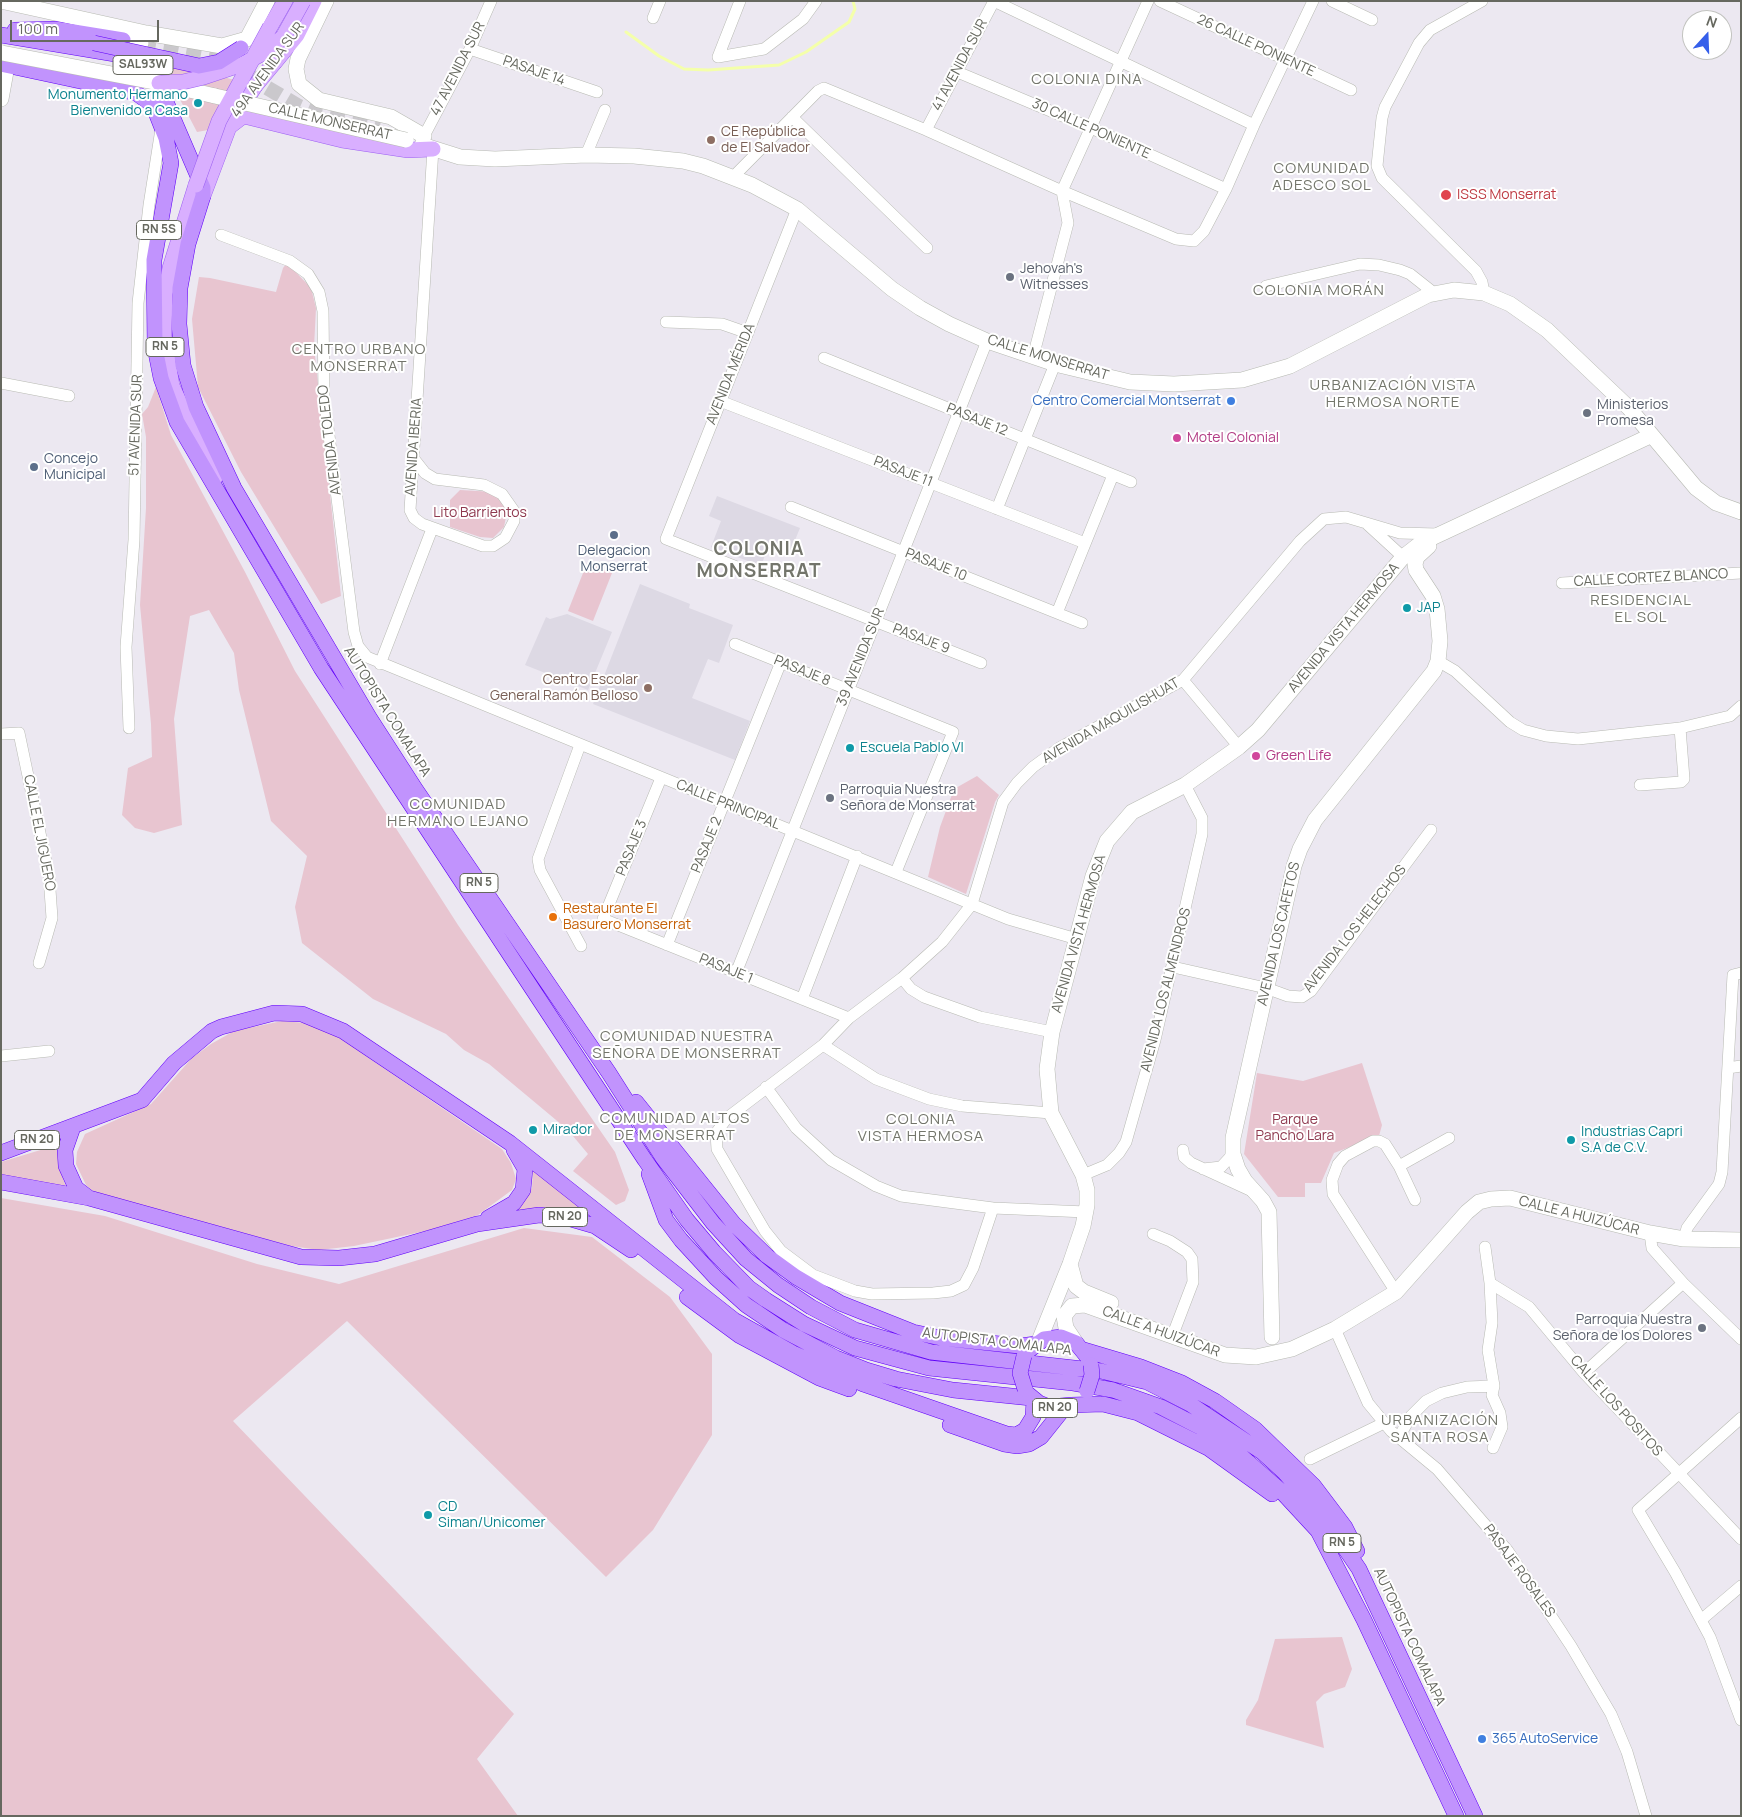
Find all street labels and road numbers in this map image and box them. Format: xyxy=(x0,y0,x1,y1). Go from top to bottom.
street label: 26 CALLE PONIENTE xyxy=(1194,11,1318,81)
street label: 41 AVENIDA SUR xyxy=(929,16,991,114)
street label: 49A AVENIDA SUR xyxy=(228,19,308,121)
street label: 47 AVENIDA SUR xyxy=(427,19,489,119)
street label: PASAJE 14 xyxy=(501,53,567,89)
road number: SAL93W xyxy=(113,56,173,74)
street label: 30 CALLE PONIENTE xyxy=(1029,95,1153,163)
street label: CALLE MONSERRAT xyxy=(267,100,393,144)
road number: RN 5S xyxy=(136,220,182,240)
street label: AVENIDA MÉRIDA xyxy=(703,321,759,427)
street label: CALLE MONSERRAT xyxy=(985,332,1111,384)
road number: RN 5 xyxy=(146,338,184,357)
street label: 51 AVENIDA SUR xyxy=(126,374,146,476)
street label: AVENIDA TOLEDO xyxy=(315,384,345,496)
street label: AVENIDA IBERIA xyxy=(402,397,426,497)
street label: PASAJE 12 xyxy=(944,400,1010,440)
street label: PASAJE 11 xyxy=(871,453,935,491)
street label: PASAJE 10 xyxy=(903,545,969,585)
street label: AVENIDA VISTA HERMOSA xyxy=(1285,560,1403,696)
street label: CALLE CORTEZ BLANCO xyxy=(1573,566,1729,590)
street label: 39 AVENIDA SUR xyxy=(834,605,888,709)
street label: PASAJE 9 xyxy=(890,620,952,658)
street label: AUTOPISTA COMALAPA xyxy=(340,644,434,780)
street label: PASAJE 8 xyxy=(771,652,833,690)
street label: AVENIDA MAQUILISHUAT xyxy=(1039,675,1183,767)
street label: CALLE EL JIGUERO xyxy=(19,773,59,893)
street label: CALLE PRINCIPAL xyxy=(673,776,783,834)
street label: PASAJE 2 xyxy=(688,814,726,876)
street label: PASAJE 3 xyxy=(613,818,651,878)
street label: AVENIDA VISTA HERMOSA xyxy=(1048,853,1110,1015)
street label: AVENIDA LOS CAFETOS xyxy=(1254,860,1304,1008)
street label: AVENIDA LOS HELECHOS xyxy=(1300,862,1410,996)
road number: RN 5 xyxy=(460,874,498,892)
street label: AVENIDA LOS ALMENDROS xyxy=(1137,906,1195,1074)
street label: PASAJE 1 xyxy=(697,951,755,987)
road number: RN 20 xyxy=(15,1130,60,1150)
street label: CALLE A HUIZÚCAR xyxy=(1517,1193,1641,1239)
road number: RN 20 xyxy=(542,1208,588,1226)
street label: CALLE A HUIZÚCAR xyxy=(1100,1303,1222,1361)
street label: AUTOPISTA COMALAPA xyxy=(921,1324,1073,1360)
street label: CALLE LOS POSITOS xyxy=(1566,1352,1666,1460)
road number: RN 20 xyxy=(1032,1399,1078,1418)
street label: PASAJE ROSALES xyxy=(1480,1521,1558,1621)
road number: RN 5 xyxy=(1323,1534,1361,1552)
street label: AUTOPISTA COMALAPA xyxy=(1370,1565,1448,1709)

